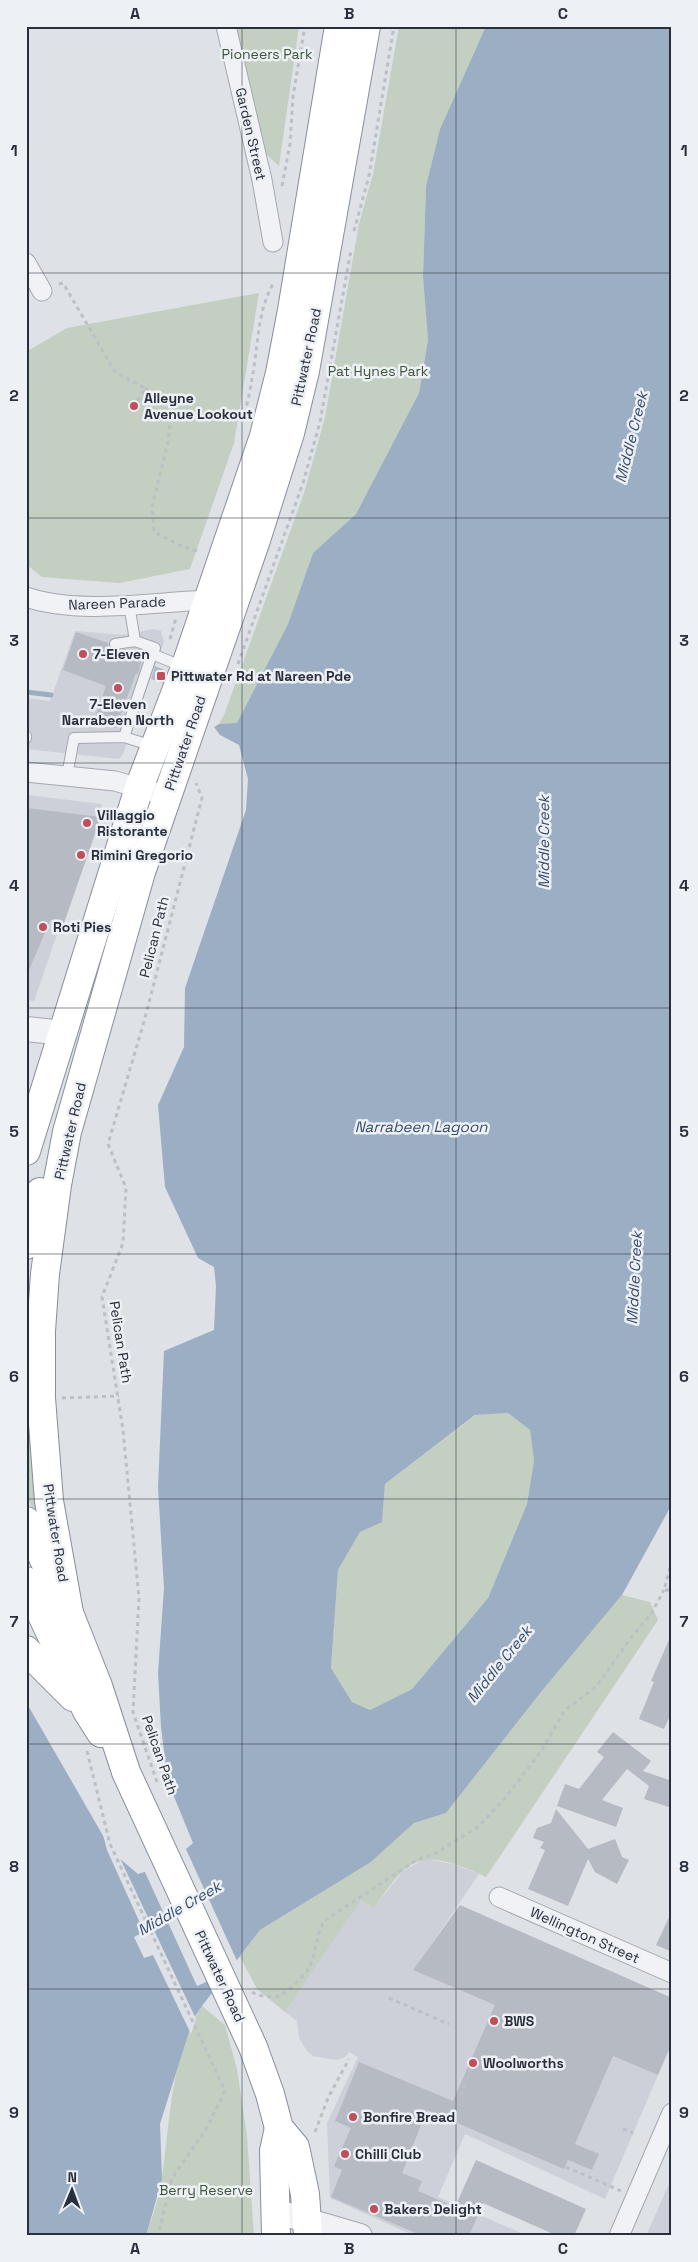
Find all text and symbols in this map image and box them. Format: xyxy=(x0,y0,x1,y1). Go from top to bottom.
text: A xyxy=(130,3,140,24)
text: B xyxy=(344,3,354,24)
text: C xyxy=(558,3,568,24)
park label: Pioneers Park xyxy=(222,45,313,63)
street label: Garden Street xyxy=(232,86,270,182)
text: 1 xyxy=(10,140,18,161)
text: 1 xyxy=(680,140,688,161)
street label: Pittwater Road xyxy=(287,307,325,407)
park label: Pat Hynes Park xyxy=(328,362,429,380)
text: 2 xyxy=(9,385,19,406)
text: 2 xyxy=(679,385,689,406)
water label: Middle Creek xyxy=(611,388,652,485)
place label: Alleyne Avenue Lookout xyxy=(144,389,253,423)
marker: Alleyne Avenue Lookout xyxy=(128,400,140,412)
street label: Nareen Parade xyxy=(68,592,166,614)
text: 3 xyxy=(9,630,19,651)
text: 3 xyxy=(679,630,689,651)
place label: 7-Eleven xyxy=(93,645,150,663)
marker: 7-Eleven xyxy=(77,648,89,660)
place label: Pittwater Rd at Nareen Pde xyxy=(171,667,351,685)
marker: Pittwater Rd at Nareen Pde xyxy=(155,670,167,682)
marker: 7-Eleven Narrabeen North xyxy=(112,682,124,694)
street label: Pittwater Road xyxy=(160,693,210,793)
place label: 7-Eleven Narrabeen North xyxy=(62,695,174,729)
water label: Middle Creek xyxy=(534,793,553,889)
place label: Villaggio Ristorante xyxy=(97,806,168,840)
marker: Villaggio Ristorante xyxy=(81,817,93,829)
place label: Rimini Gregorio xyxy=(91,846,193,864)
marker: Rimini Gregorio xyxy=(75,849,87,861)
text: 4 xyxy=(9,875,19,896)
text: 4 xyxy=(679,875,689,896)
street label: Pelican Path xyxy=(135,895,173,979)
place label: Roti Pies xyxy=(53,918,111,936)
marker: Roti Pies xyxy=(37,921,49,933)
street label: Pittwater Road xyxy=(50,1081,90,1181)
water label: Narrabeen Lagoon xyxy=(355,1117,488,1136)
text: 5 xyxy=(9,1121,19,1142)
text: 5 xyxy=(679,1121,689,1142)
water label: Middle Creek xyxy=(622,1229,646,1325)
street label: Pelican Path xyxy=(106,1300,136,1384)
text: 6 xyxy=(9,1366,19,1387)
text: 6 xyxy=(679,1366,689,1387)
street label: Pittwater Road xyxy=(39,1483,73,1583)
text: 7 xyxy=(10,1611,19,1632)
text: 7 xyxy=(680,1611,689,1632)
water label: Middle Creek xyxy=(462,1620,537,1706)
street label: Pelican Path xyxy=(138,1713,182,1797)
text: 8 xyxy=(9,1856,19,1877)
text: 8 xyxy=(679,1856,689,1877)
water label: Middle Creek xyxy=(134,1876,226,1940)
street label: Wellington Street xyxy=(527,1903,643,1967)
street label: Pittwater Road xyxy=(191,1927,249,2025)
place label: BWS xyxy=(504,2012,535,2030)
marker: BWS xyxy=(488,2015,500,2027)
place label: Woolworths xyxy=(483,2054,564,2072)
marker: Woolworths xyxy=(467,2057,479,2069)
text: 9 xyxy=(9,2102,19,2123)
text: 9 xyxy=(679,2102,689,2123)
place label: Bonfire Bread xyxy=(363,2108,455,2126)
marker: Bonfire Bread xyxy=(347,2111,359,2123)
place label: Chilli Club xyxy=(355,2145,421,2163)
marker: Chilli Club xyxy=(339,2148,351,2160)
north arrow xyxy=(48,2164,98,2214)
text: N xyxy=(67,2168,77,2186)
park label: Berry Reserve xyxy=(159,2181,253,2199)
place label: Bakers Delight xyxy=(384,2200,482,2218)
marker: Bakers Delight xyxy=(368,2203,380,2215)
text: A xyxy=(130,2238,140,2259)
text: B xyxy=(344,2238,354,2259)
text: C xyxy=(558,2238,568,2259)

